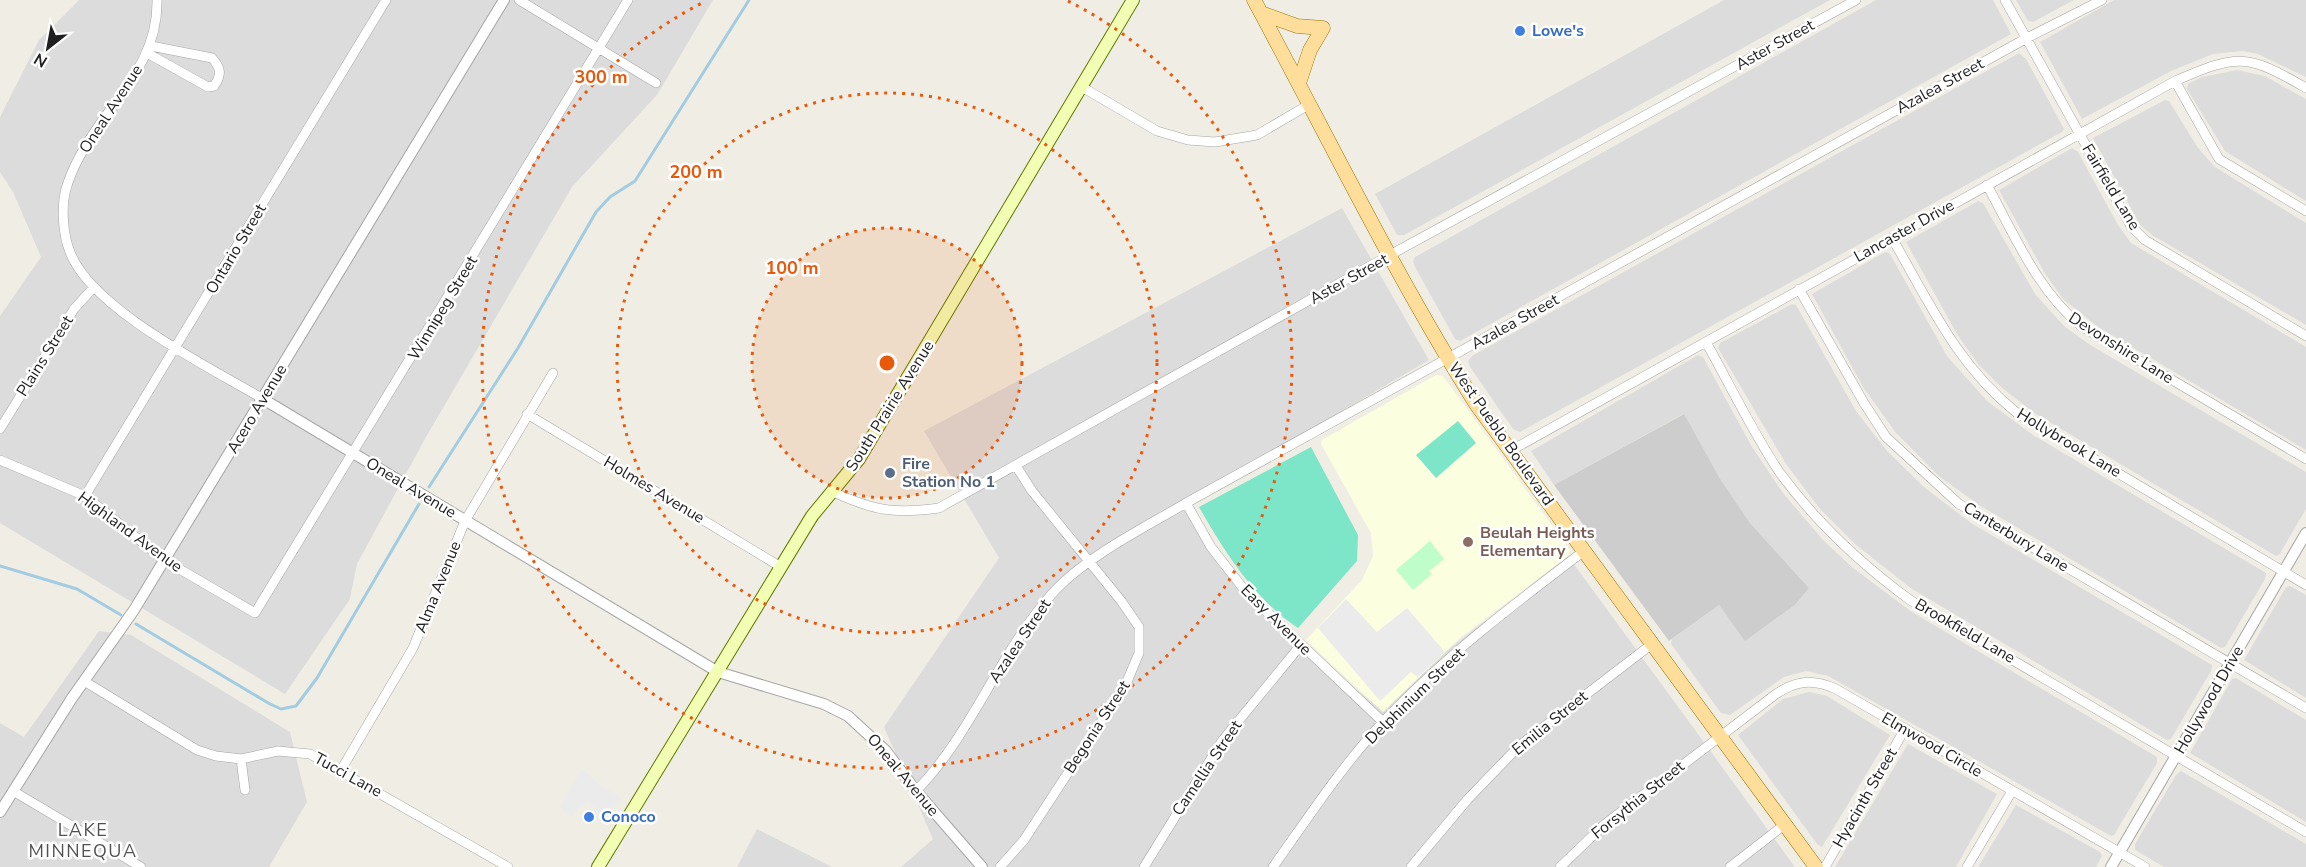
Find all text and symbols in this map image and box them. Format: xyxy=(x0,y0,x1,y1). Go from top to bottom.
street label: Aster Street xyxy=(1732,14,1819,76)
north arrow xyxy=(18,18,78,78)
place label: Lowe's xyxy=(1532,20,1584,42)
marker: Lowe's xyxy=(1513,24,1527,38)
text: N xyxy=(30,47,52,73)
street label: Azalea Street xyxy=(1892,53,1988,119)
street label: Oneal Avenue xyxy=(74,60,148,158)
text: 300 m xyxy=(574,65,628,89)
street label: Fairfield Lane xyxy=(2077,140,2145,234)
text: 200 m xyxy=(669,160,723,184)
street label: Lancaster Drive xyxy=(1850,194,1958,268)
street label: Ontario Street xyxy=(200,199,272,298)
street label: Aster Street xyxy=(1306,248,1393,310)
street label: Winnipeg Street xyxy=(403,251,483,364)
text: 100 m xyxy=(765,256,819,280)
street label: Azalea Street xyxy=(1467,289,1563,355)
street label: Devonshire Lane xyxy=(2064,307,2178,389)
street label: Plains Street xyxy=(11,311,79,401)
street label: South Prairie Avenue xyxy=(841,336,939,476)
centre of rings xyxy=(877,353,897,373)
street label: West Pueblo Boulevard xyxy=(1443,358,1559,510)
street label: Acero Avenue xyxy=(222,360,292,458)
street label: Hollybrook Lane xyxy=(2013,403,2125,483)
street label: Holmes Avenue xyxy=(599,451,709,529)
street label: Oneal Avenue xyxy=(362,452,460,524)
place label: Fire Station No 1 xyxy=(902,453,995,493)
marker: Fire Station No 1 xyxy=(883,466,897,480)
street label: Highland Avenue xyxy=(73,486,187,578)
street label: Canterbury Lane xyxy=(1959,497,2073,577)
place label: Beulah Heights Elementary xyxy=(1480,522,1595,562)
marker: Beulah Heights Elementary xyxy=(1461,535,1475,549)
street label: Alma Avenue xyxy=(410,538,466,636)
street label: Easy Avenue xyxy=(1236,580,1316,660)
street label: Brookfield Lane xyxy=(1911,593,2019,669)
street label: Azalea Street xyxy=(984,594,1056,687)
street label: Delphinium Street xyxy=(1360,642,1470,749)
street label: Hollywood Drive xyxy=(2169,642,2249,758)
street label: Begonia Street xyxy=(1059,676,1135,778)
street label: Emilia Street xyxy=(1508,685,1593,760)
street label: Elmwood Circle xyxy=(1878,707,1986,783)
street label: Camellia Street xyxy=(1167,716,1247,820)
street label: Oneal Avenue xyxy=(862,729,944,821)
street label: Hyacinth Street xyxy=(1828,744,1903,852)
street label: Tucci Lane xyxy=(310,747,386,803)
street label: Forsythia Street xyxy=(1587,755,1689,844)
place label: Conoco xyxy=(601,806,656,828)
marker: Conoco xyxy=(582,810,596,824)
district label: LAKE MINNEQUA xyxy=(28,818,138,863)

